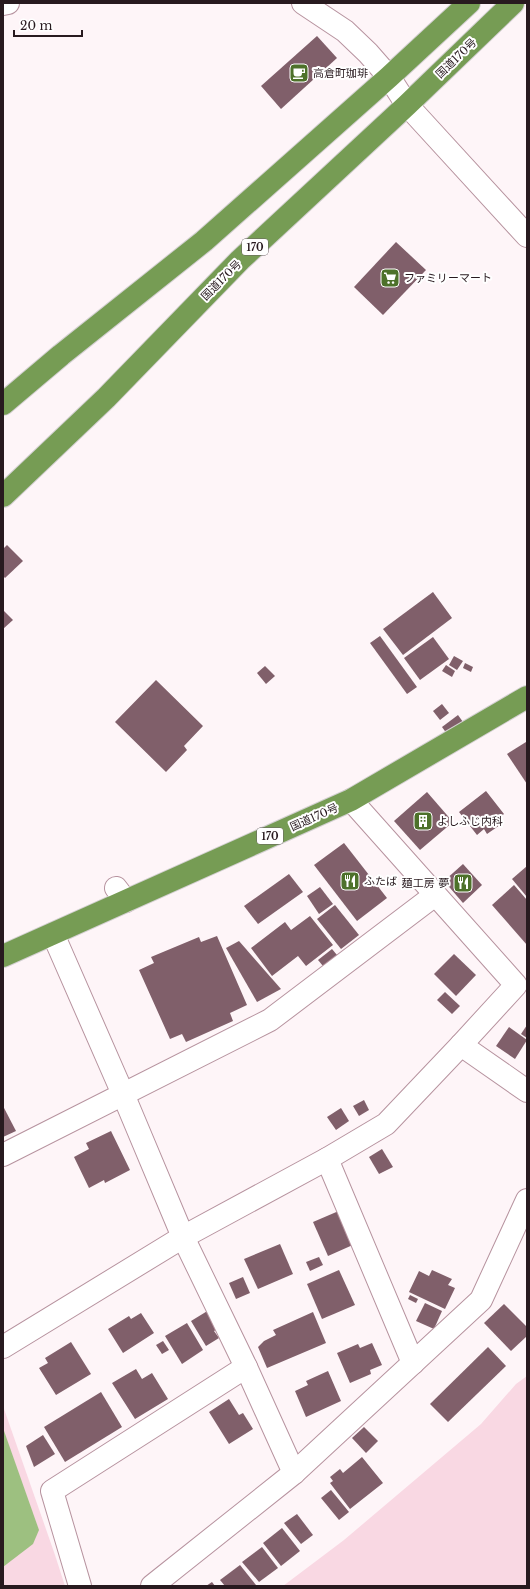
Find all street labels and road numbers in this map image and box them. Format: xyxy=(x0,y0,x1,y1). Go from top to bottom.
street label: 国道170号 xyxy=(433,35,479,81)
road number: 170 xyxy=(242,239,268,255)
street label: 国道170号 xyxy=(198,257,244,303)
street label: 国道170号 xyxy=(288,800,340,834)
road number: 170 xyxy=(257,828,283,844)

